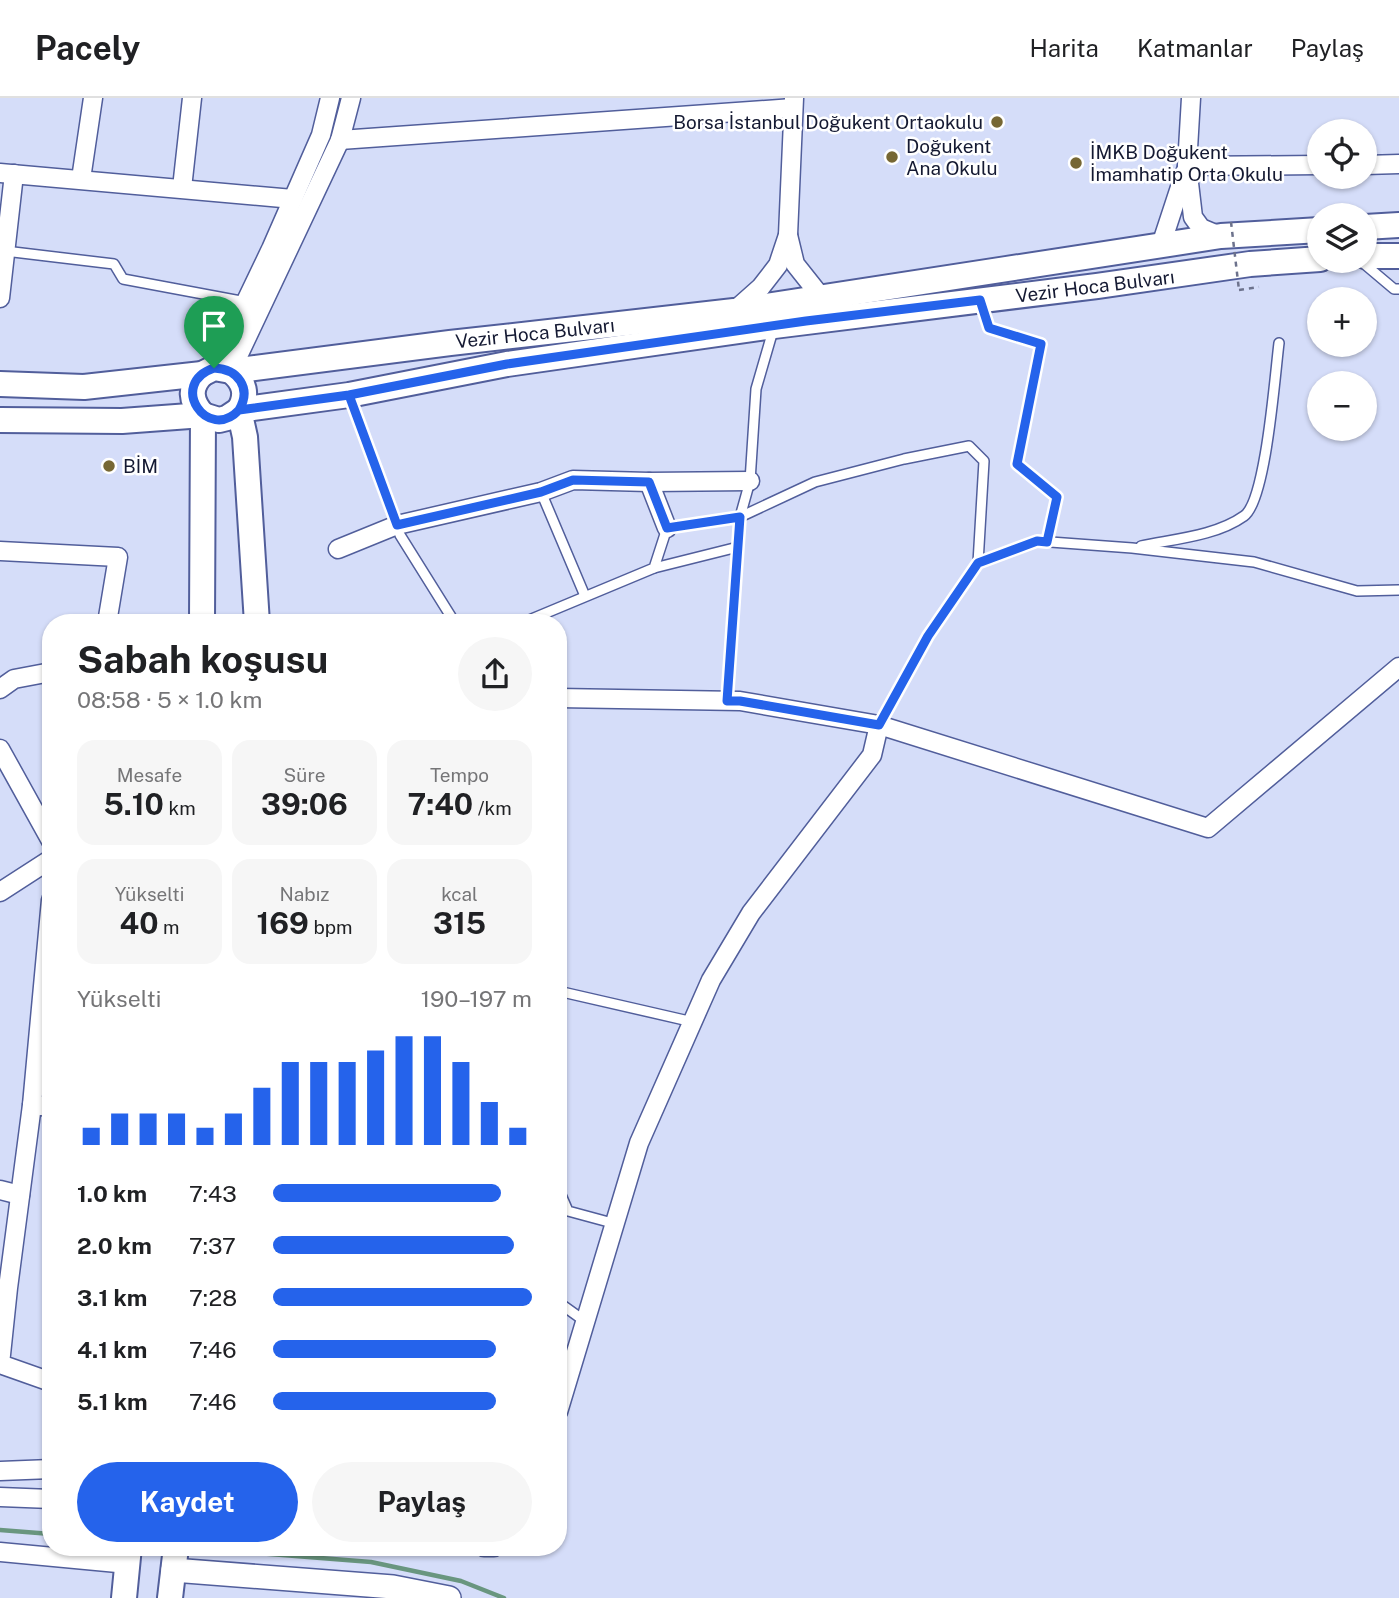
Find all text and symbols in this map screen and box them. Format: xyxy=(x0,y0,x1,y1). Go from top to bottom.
text: Pacely xyxy=(35,29,140,67)
text: Harita xyxy=(1030,34,1099,62)
text: Katmanlar xyxy=(1137,34,1253,62)
text: Paylaş xyxy=(1291,34,1364,62)
place label: Borsa İstanbul Doğukent Ortaokulu xyxy=(673,111,983,133)
marker: Borsa İstanbul Doğukent Ortaokulu xyxy=(989,114,1005,130)
map controls xyxy=(1307,119,1377,441)
button: locate xyxy=(1307,119,1377,189)
place label: Doğukent Ana Okulu xyxy=(906,135,997,179)
place label: İMKB Doğukent İmamhatip Orta Okulu xyxy=(1090,141,1283,185)
marker: Doğukent Ana Okulu xyxy=(884,149,900,165)
marker: İMKB Doğukent İmamhatip Orta Okulu xyxy=(1068,155,1084,171)
button: layers xyxy=(1307,203,1377,273)
street label: Vezir Hoca Bulvarı xyxy=(1014,265,1176,307)
button: + xyxy=(1307,287,1377,357)
pin xyxy=(184,296,244,368)
icon: arrive xyxy=(195,307,233,345)
street label: Vezir Hoca Bulvarı xyxy=(454,314,616,352)
button: − xyxy=(1307,371,1377,441)
place label: BİM xyxy=(123,455,158,477)
marker: BİM xyxy=(101,458,117,474)
text: Sabah koşusu xyxy=(77,637,328,682)
button: share xyxy=(458,637,532,711)
text: 08:58 · 5 × 1.0 km xyxy=(77,686,262,713)
text: Mesafe xyxy=(117,764,182,786)
text: Süre xyxy=(284,764,325,786)
text: Tempo xyxy=(430,764,489,786)
text: 5.10 xyxy=(103,786,164,822)
text: 39:06 xyxy=(261,786,348,822)
text: 7:40 xyxy=(407,786,473,822)
text: km xyxy=(164,797,196,819)
text: /km xyxy=(473,797,512,819)
text: Yükselti xyxy=(115,883,184,905)
text: Nabız xyxy=(280,883,329,905)
text: kcal xyxy=(441,883,478,905)
text: 40 xyxy=(119,905,158,941)
text: 169 xyxy=(256,905,309,941)
text: 315 xyxy=(433,905,486,941)
text: m xyxy=(158,916,180,938)
text: bpm xyxy=(309,916,353,938)
text: Yükselti xyxy=(77,985,161,1012)
text: 190–197 m xyxy=(421,985,532,1012)
text: 1.0 km xyxy=(77,1180,147,1207)
text: 7:43 xyxy=(189,1180,237,1207)
text: 2.0 km xyxy=(77,1232,152,1259)
text: 7:37 xyxy=(189,1232,236,1259)
text: 3.1 km xyxy=(77,1284,147,1311)
text: 7:28 xyxy=(189,1284,237,1311)
text: 4.1 km xyxy=(77,1336,147,1363)
text: 7:46 xyxy=(189,1336,237,1363)
text: 5.1 km xyxy=(77,1388,148,1415)
text: 7:46 xyxy=(189,1388,237,1415)
button: Kaydet xyxy=(77,1462,298,1542)
button: Paylaş xyxy=(312,1462,532,1542)

